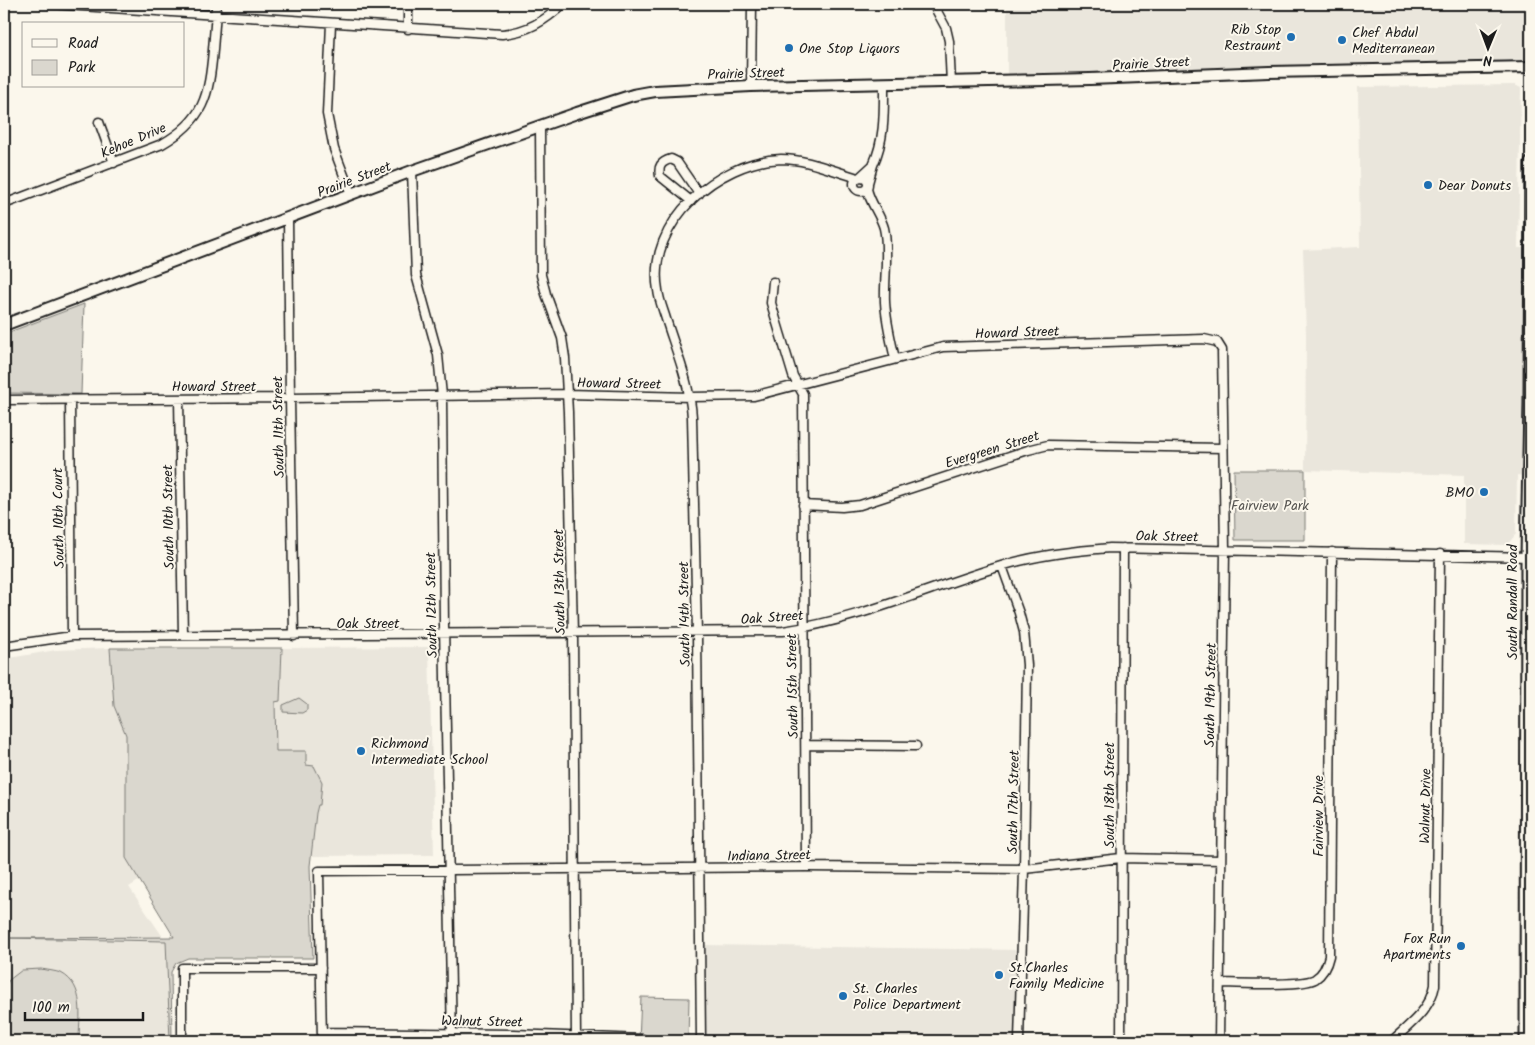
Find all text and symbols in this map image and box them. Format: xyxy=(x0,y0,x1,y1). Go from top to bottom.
place label: Rib Stop Restraunt xyxy=(1224,19,1282,57)
legend xyxy=(22,22,185,88)
place label: Chef Abdul Mediterranean xyxy=(1352,22,1435,60)
north arrow xyxy=(1462,22,1512,72)
marker: Rib Stop Restraunt xyxy=(1285,31,1297,43)
text: Road xyxy=(68,32,99,56)
marker: Chef Abdul Mediterranean xyxy=(1336,34,1348,46)
place label: One Stop Liquors xyxy=(799,38,900,60)
marker: One Stop Liquors xyxy=(783,42,795,54)
text: N xyxy=(1483,49,1492,71)
street label: Prairie Street xyxy=(1112,51,1191,77)
text: Park xyxy=(68,56,96,80)
street label: Prairie Street xyxy=(707,62,786,86)
street label: Kehoe Drive xyxy=(97,117,170,165)
street label: Prairie Street xyxy=(314,156,395,204)
place label: Dear Donuts xyxy=(1438,175,1511,197)
marker: Dear Donuts xyxy=(1422,179,1434,191)
street label: Howard Street xyxy=(974,321,1060,345)
street label: Howard Street xyxy=(577,372,662,396)
street label: South 11th Street xyxy=(267,375,291,478)
street label: Howard Street xyxy=(172,376,257,398)
street label: Evergreen Street xyxy=(942,425,1043,475)
street label: South 10th Street xyxy=(157,464,181,569)
street label: South 10th Court xyxy=(47,467,71,568)
place label: BMO xyxy=(1445,482,1474,504)
marker: BMO xyxy=(1478,486,1490,498)
park label: Fairview Park xyxy=(1231,495,1309,517)
street label: Oak Street xyxy=(1135,525,1199,549)
street label: South 13th Street xyxy=(548,528,572,635)
street label: South Randall Road xyxy=(1502,543,1524,660)
street label: South 12th Street xyxy=(420,551,444,658)
street label: South 14th Street xyxy=(673,561,697,667)
street label: Oak Street xyxy=(740,605,805,631)
street label: Oak Street xyxy=(337,613,400,635)
street label: South 15th Street xyxy=(781,633,805,739)
street label: South 19th Street xyxy=(1199,642,1223,747)
place label: Richmond Intermediate School xyxy=(371,733,489,771)
street label: South 18th Street xyxy=(1099,741,1121,848)
marker: Richmond Intermediate School xyxy=(355,745,367,757)
street label: South 17th Street xyxy=(1002,749,1026,854)
street label: Walnut Drive xyxy=(1414,767,1438,844)
street label: Fairview Drive xyxy=(1308,774,1330,857)
street label: Indiana Street xyxy=(727,844,812,868)
place label: Fox Run Apartments xyxy=(1383,928,1451,966)
marker: Fox Run Apartments xyxy=(1455,940,1467,952)
place label: St.Charles Family Medicine xyxy=(1009,957,1105,995)
marker: St.Charles Family Medicine xyxy=(993,969,1005,981)
place label: St. Charles Police Department xyxy=(853,978,961,1016)
scale bar xyxy=(25,990,142,1022)
marker: St. Charles Police Department xyxy=(837,990,849,1002)
text: 100 m xyxy=(32,996,70,1020)
street label: Walnut Street xyxy=(441,1010,524,1034)

